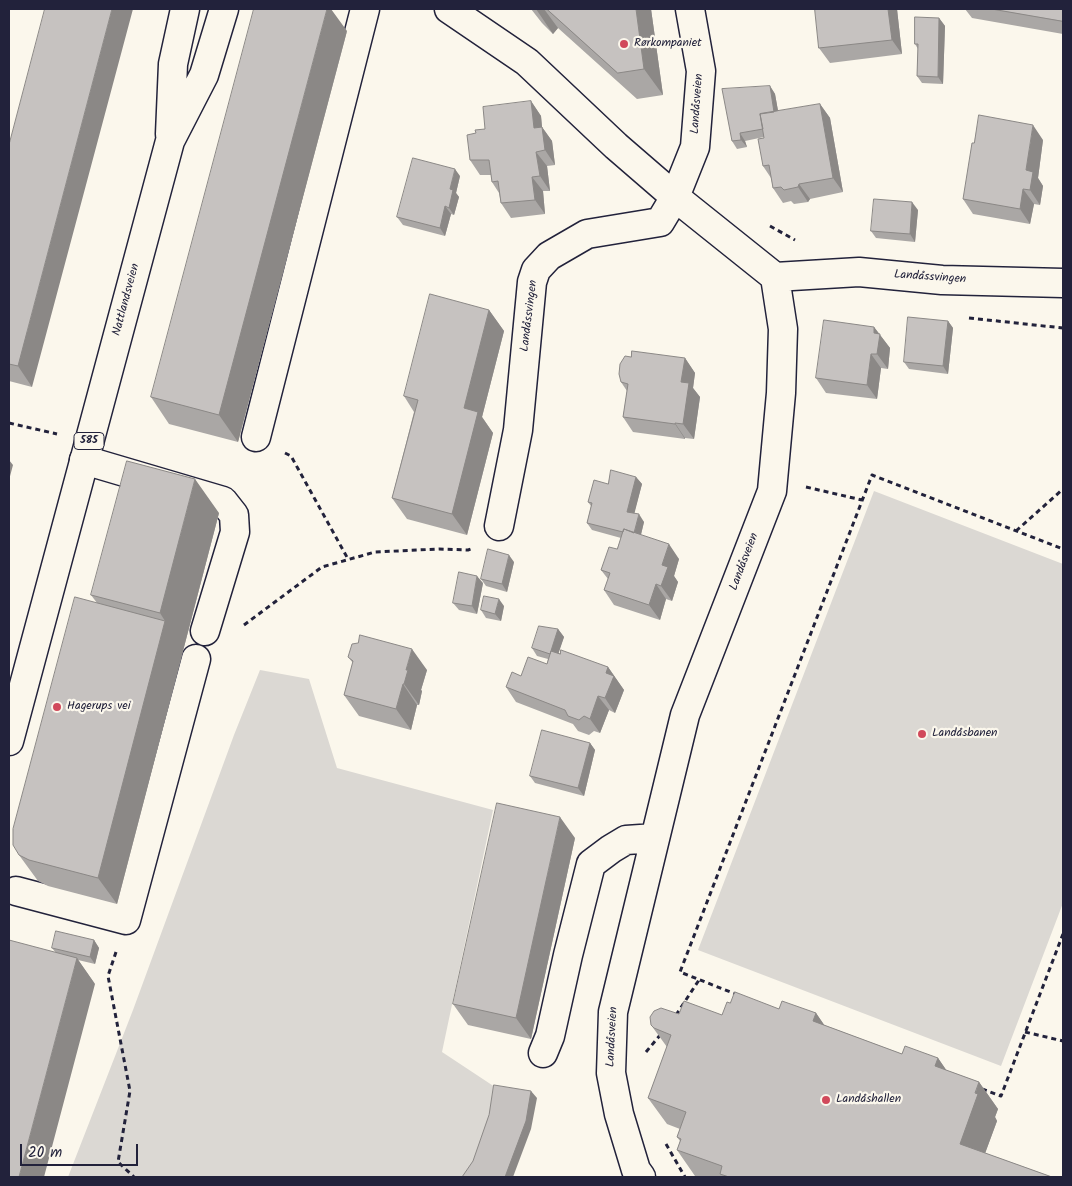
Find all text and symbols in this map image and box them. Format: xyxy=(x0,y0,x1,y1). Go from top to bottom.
place label: Rørkompaniet xyxy=(634,37,702,51)
marker: Rørkompaniet xyxy=(618,38,630,50)
street label: Landåsveien xyxy=(689,73,707,135)
street label: Nattlandsveien xyxy=(110,262,144,338)
street label: Landåssvingen xyxy=(893,268,967,288)
street label: Landåssvingen xyxy=(518,279,542,353)
road number: 585 xyxy=(74,432,104,450)
street label: Landåsveien xyxy=(727,531,763,593)
place label: Hagerups vei xyxy=(67,700,130,714)
marker: Hagerups vei xyxy=(51,701,63,713)
place label: Landåsbanen xyxy=(932,727,997,741)
marker: Landåsbanen xyxy=(916,728,928,740)
street label: Landåsveien xyxy=(604,1006,622,1068)
place label: Landåshallen xyxy=(836,1093,901,1107)
marker: Landåshallen xyxy=(820,1094,832,1106)
scale bar xyxy=(22,1134,140,1166)
text: 20 m xyxy=(28,1141,62,1165)

